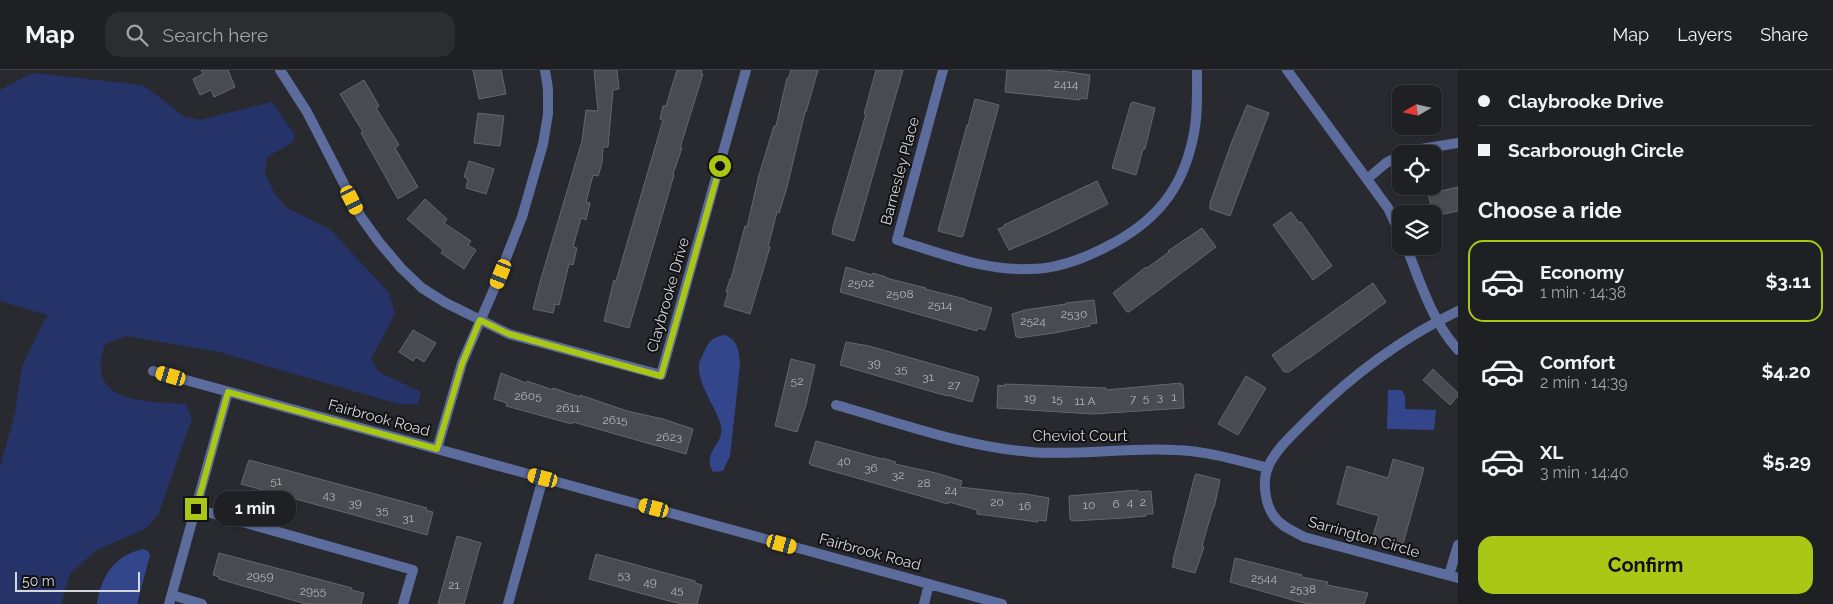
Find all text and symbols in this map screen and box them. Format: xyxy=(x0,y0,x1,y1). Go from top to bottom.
search box xyxy=(105,12,455,57)
text: Map xyxy=(25,20,75,49)
icon: search xyxy=(123,21,151,49)
text: Search here xyxy=(163,24,268,46)
text: Map xyxy=(1613,24,1649,45)
text: Layers xyxy=(1677,24,1732,45)
text: Share xyxy=(1760,24,1808,45)
house number: 2414 xyxy=(1054,77,1079,91)
north arrow xyxy=(1392,85,1442,135)
map controls xyxy=(1392,85,1442,255)
text: Claybrooke Drive xyxy=(1508,90,1664,112)
street label: Barnesley Place xyxy=(877,115,923,227)
text: Scarborough Circle xyxy=(1508,139,1684,161)
button: locate xyxy=(1392,145,1442,195)
route start xyxy=(709,155,731,177)
car xyxy=(338,183,365,217)
text: Choose a ride xyxy=(1478,197,1622,223)
button: layers xyxy=(1392,205,1442,255)
street label: Claybrooke Drive xyxy=(643,235,693,354)
car xyxy=(488,257,513,291)
icon: car xyxy=(1480,259,1525,304)
text: Economy xyxy=(1540,261,1624,283)
text: $3.11 xyxy=(1765,270,1811,292)
house number: 2502 xyxy=(848,276,874,290)
text: 1 min · 14:38 xyxy=(1540,283,1626,302)
house number: 2508 xyxy=(886,287,914,301)
house number: 2514 xyxy=(928,298,953,312)
house number: 2530 xyxy=(1061,307,1087,321)
house number: 2524 xyxy=(1020,314,1046,328)
icon: car xyxy=(1480,349,1525,394)
text: Comfort xyxy=(1540,351,1615,373)
house number: 39 xyxy=(867,356,881,370)
text: $4.20 xyxy=(1761,360,1811,382)
house number: 35 xyxy=(895,362,908,376)
car xyxy=(154,365,187,387)
house number: 31 xyxy=(922,370,934,384)
text: 2 min · 14:39 xyxy=(1540,373,1628,392)
house number: 52 xyxy=(791,374,803,388)
house number: 27 xyxy=(948,378,961,392)
house number: 2605 xyxy=(514,389,542,403)
house number: 3 xyxy=(1157,390,1163,404)
house number: 1 xyxy=(1171,390,1177,404)
house number: 19 xyxy=(1024,391,1036,405)
house number: 5 xyxy=(1143,391,1150,405)
house number: 15 xyxy=(1051,392,1063,406)
house number: 7 xyxy=(1130,392,1137,406)
house number: 11 A xyxy=(1074,394,1096,408)
street label: Fairbrook Road xyxy=(326,396,432,440)
house number: 2611 xyxy=(556,401,580,415)
house number: 2615 xyxy=(602,413,628,427)
street label: Cheviot Court xyxy=(1033,427,1127,445)
house number: 2623 xyxy=(656,430,682,444)
icon: car xyxy=(1480,439,1525,484)
text: XL xyxy=(1540,441,1563,463)
text: $5.29 xyxy=(1762,450,1811,472)
house number: 40 xyxy=(837,454,851,468)
house number: 36 xyxy=(864,461,878,475)
text: 3 min · 14:40 xyxy=(1540,463,1628,482)
car xyxy=(526,467,559,489)
house number: 32 xyxy=(892,468,904,482)
house number: 51 xyxy=(270,474,282,488)
house number: 28 xyxy=(917,476,931,490)
house number: 24 xyxy=(945,483,958,497)
house number: 43 xyxy=(323,488,335,502)
callout: 1 min xyxy=(214,492,296,526)
house number: 20 xyxy=(990,495,1004,509)
house number: 4 xyxy=(1127,495,1134,509)
house number: 2 xyxy=(1140,495,1146,509)
house number: 39 xyxy=(348,496,362,510)
car xyxy=(637,497,670,519)
house number: 6 xyxy=(1112,497,1120,511)
route end xyxy=(185,498,207,520)
house number: 10 xyxy=(1083,498,1095,512)
text: 1 min xyxy=(235,499,275,518)
house number: 16 xyxy=(1019,499,1031,513)
house number: 35 xyxy=(376,503,389,517)
house number: 31 xyxy=(402,511,414,525)
street label: Sarrington Circle xyxy=(1306,512,1422,562)
street label: Fairbrook Road xyxy=(817,530,923,574)
car xyxy=(765,533,798,555)
button: Confirm xyxy=(1478,536,1813,594)
house number: 53 xyxy=(618,568,630,582)
scale bar xyxy=(15,569,140,592)
house number: 2959 xyxy=(247,569,273,583)
house number: 2544 xyxy=(1251,571,1277,585)
text: 50 m xyxy=(22,573,55,589)
house number: 49 xyxy=(643,575,657,589)
house number: 21 xyxy=(448,578,460,592)
house number: 2538 xyxy=(1290,582,1316,596)
house number: 45 xyxy=(670,583,684,597)
house number: 2955 xyxy=(300,584,327,598)

